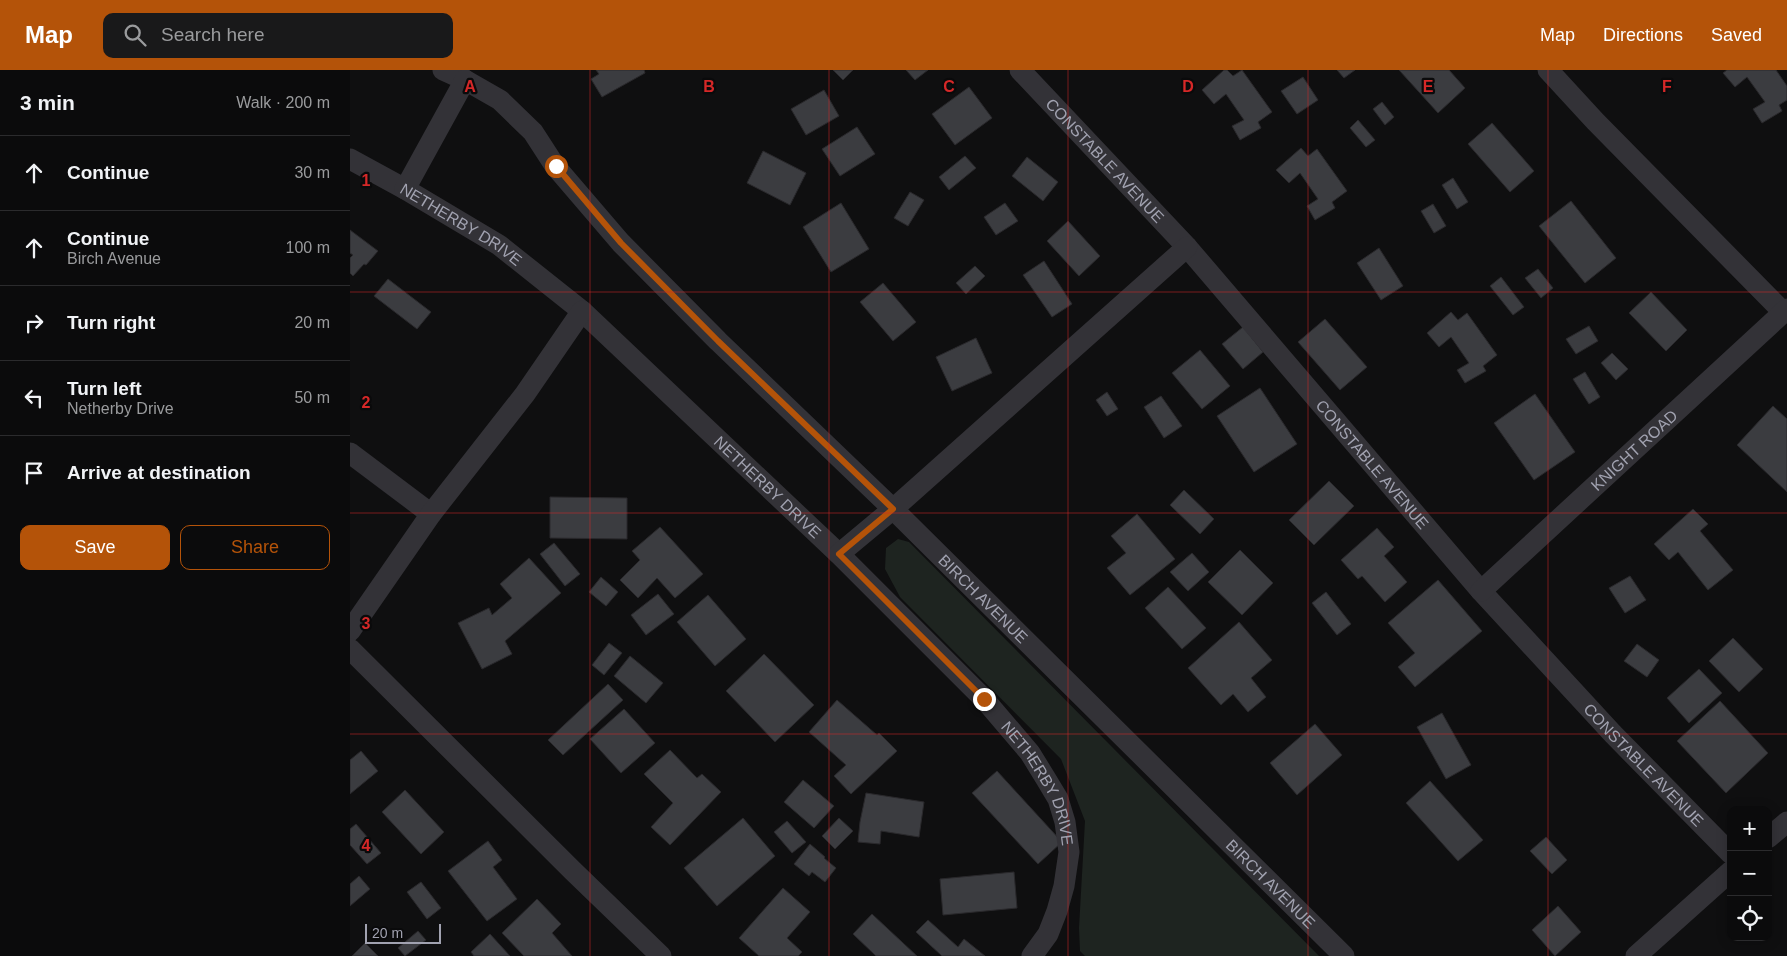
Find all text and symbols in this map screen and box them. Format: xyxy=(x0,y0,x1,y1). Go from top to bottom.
search box xyxy=(103,13,453,58)
text: Map xyxy=(25,21,73,48)
icon: search xyxy=(121,21,149,49)
text: Search here xyxy=(161,24,265,45)
text: Map xyxy=(1540,25,1575,45)
text: Directions xyxy=(1603,25,1683,45)
text: Saved xyxy=(1711,25,1762,45)
text: A xyxy=(464,78,476,95)
text: B xyxy=(703,78,715,95)
text: C xyxy=(943,78,955,95)
text: D xyxy=(1182,78,1194,95)
text: E xyxy=(1423,78,1434,95)
text: F xyxy=(1662,78,1672,95)
text: 3 min xyxy=(20,91,75,114)
text: Walk · 200 m xyxy=(236,94,330,111)
street label: CONSTABLE AVENUE xyxy=(1043,95,1168,226)
route start xyxy=(545,155,568,178)
icon: ahead xyxy=(20,159,48,187)
text: Continue xyxy=(67,162,149,183)
text: 30 m xyxy=(294,164,330,181)
text: 1 xyxy=(362,172,371,189)
street label: NETHERBY DRIVE xyxy=(397,180,525,268)
text: Continue xyxy=(67,228,149,249)
icon: ahead xyxy=(20,234,48,262)
text: 100 m xyxy=(286,239,330,256)
text: Birch Avenue xyxy=(67,250,161,267)
icon: right xyxy=(20,309,48,337)
text: Turn right xyxy=(67,312,155,333)
text: 20 m xyxy=(294,314,330,331)
text: Turn left xyxy=(67,378,142,399)
icon: left xyxy=(20,384,48,412)
text: 50 m xyxy=(294,389,330,406)
text: 2 xyxy=(362,394,371,411)
street label: CONSTABLE AVENUE xyxy=(1313,396,1432,532)
text: Netherby Drive xyxy=(67,400,174,417)
street label: KNIGHT ROAD xyxy=(1587,406,1680,494)
street label: NETHERBY DRIVE xyxy=(711,432,825,541)
icon: arrive xyxy=(20,459,48,487)
text: Arrive at destination xyxy=(67,462,251,483)
button: Save xyxy=(20,525,170,570)
button: Share xyxy=(180,525,330,570)
street label: BIRCH AVENUE xyxy=(935,551,1031,646)
text: 3 xyxy=(362,615,371,632)
route end xyxy=(973,688,996,711)
street label: CONSTABLE AVENUE xyxy=(1581,700,1707,829)
street label: NETHERBY DRIVE xyxy=(998,718,1077,846)
map controls xyxy=(1727,806,1772,941)
button: + xyxy=(1727,806,1772,851)
street label: BIRCH AVENUE xyxy=(1223,836,1319,931)
text: 4 xyxy=(362,837,371,854)
button: − xyxy=(1727,851,1772,896)
button: locate xyxy=(1727,896,1772,941)
scale bar xyxy=(365,921,441,944)
text: 20 m xyxy=(372,925,403,941)

